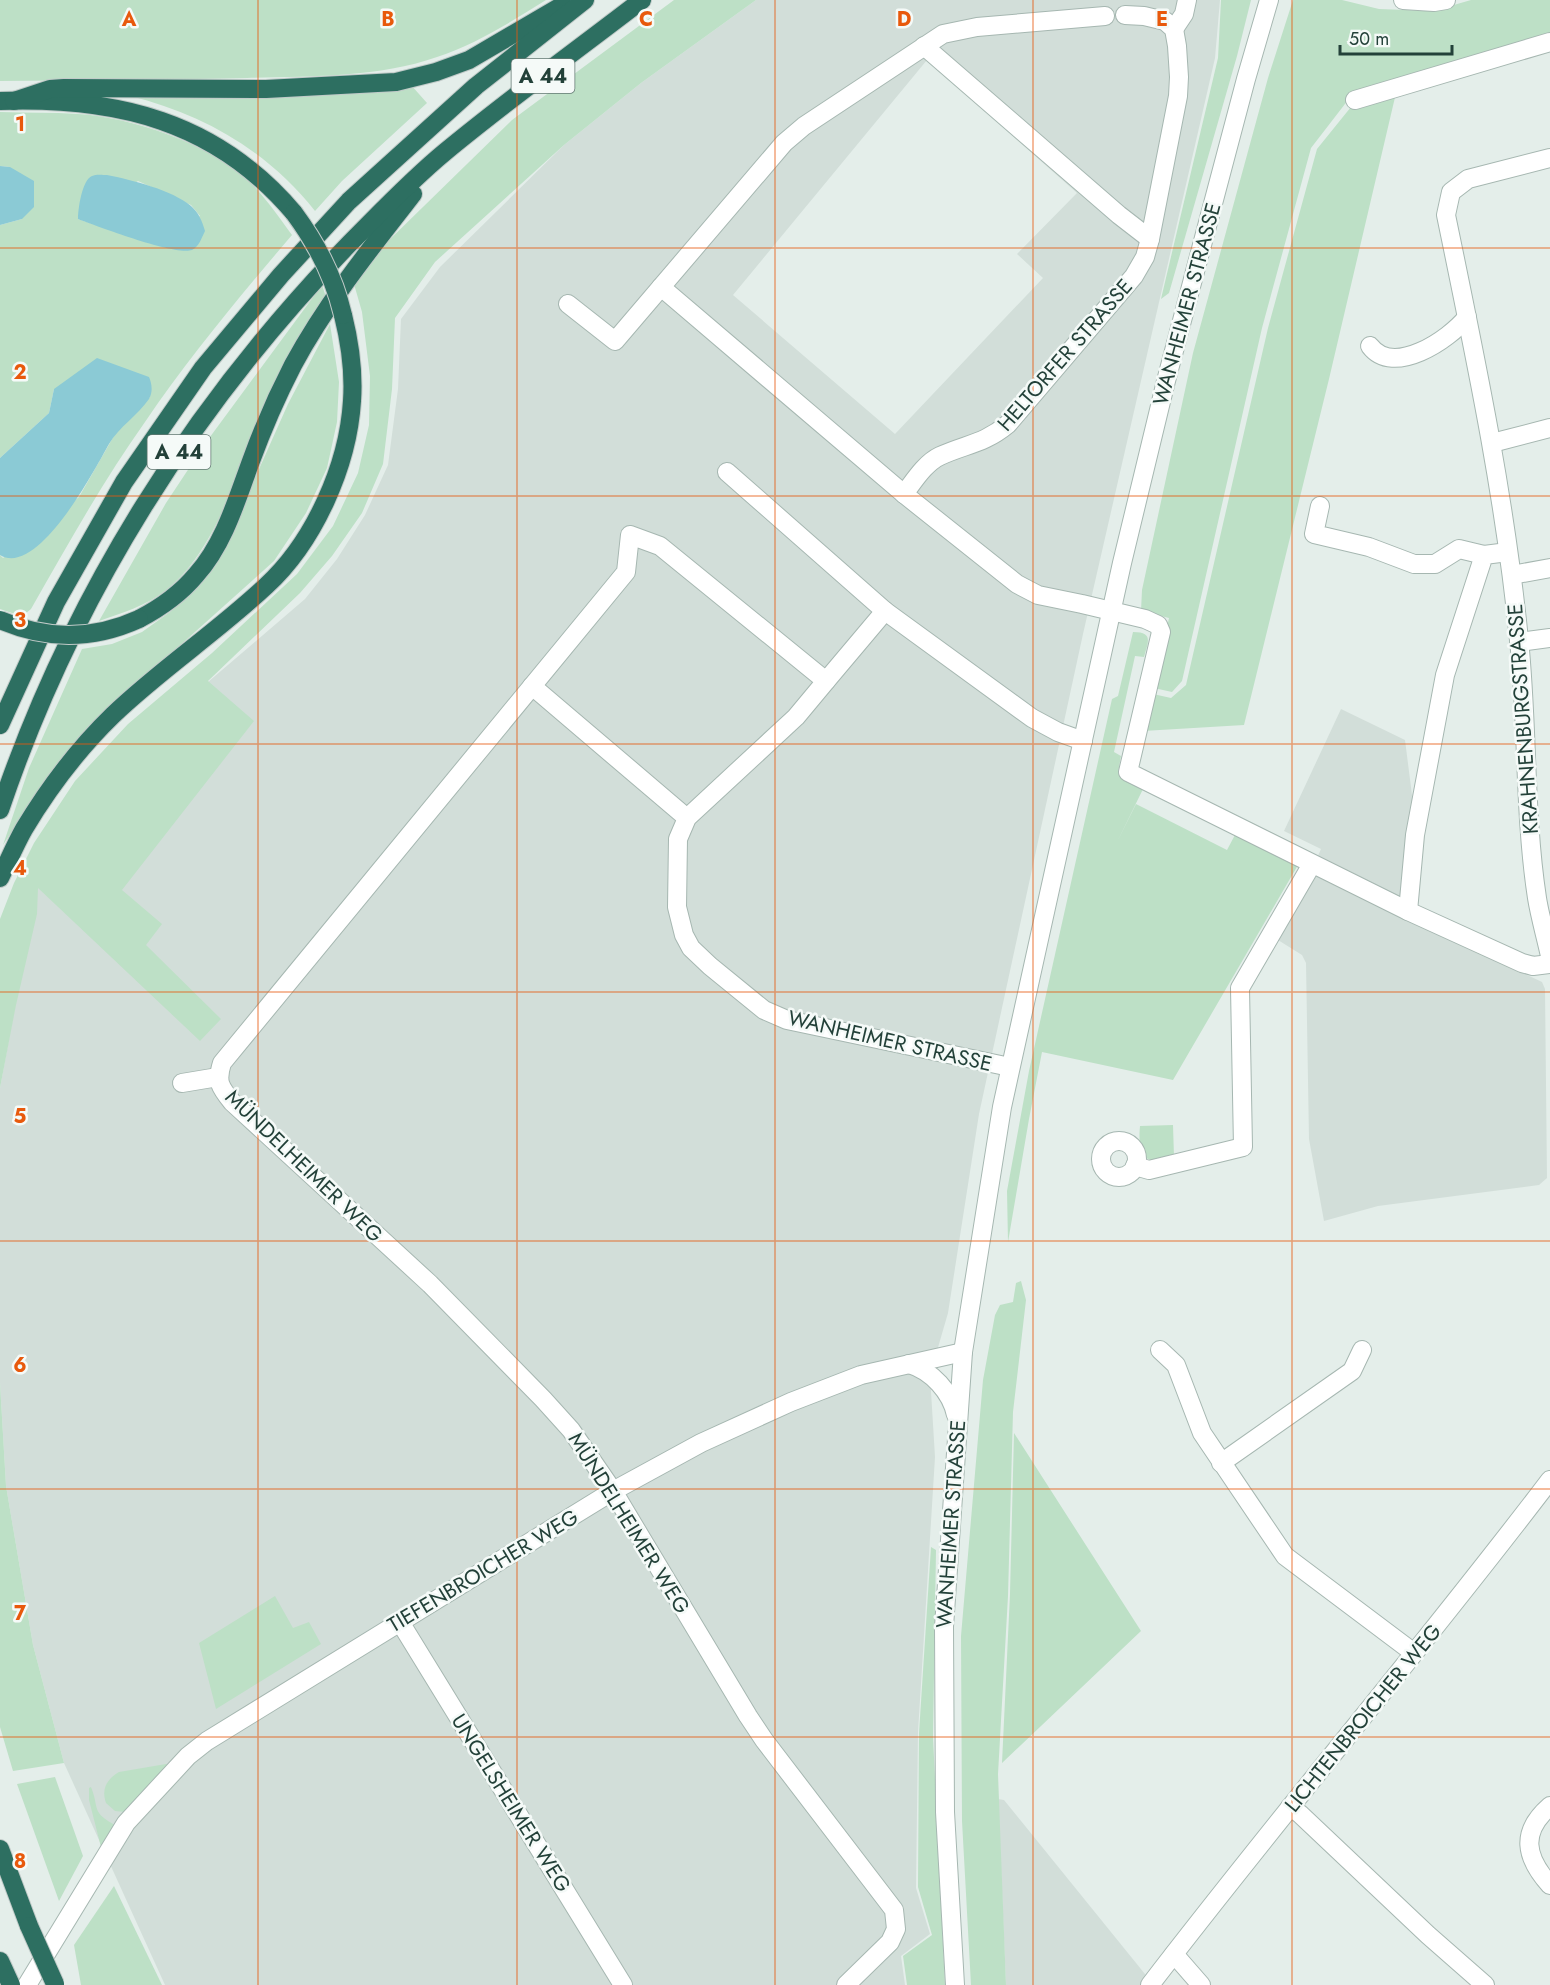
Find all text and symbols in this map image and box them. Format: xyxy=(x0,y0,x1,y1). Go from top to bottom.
text: A xyxy=(121,5,137,34)
text: B xyxy=(381,5,395,34)
text: C xyxy=(639,5,653,34)
text: D xyxy=(897,5,911,34)
text: E xyxy=(1156,5,1168,34)
scale bar xyxy=(1340,18,1452,56)
text: 50 m xyxy=(1349,26,1389,52)
road number: A 44 xyxy=(512,59,574,93)
text: 1 xyxy=(15,110,25,139)
street label: WANHEIMER STRASSE xyxy=(1146,199,1228,409)
street label: HELTORFER STRASSE xyxy=(990,272,1140,438)
text: 2 xyxy=(13,358,27,387)
road number: A 44 xyxy=(148,435,210,469)
street label: KRAHNENBURGSTRASSE xyxy=(1500,603,1546,835)
text: 3 xyxy=(14,606,26,635)
text: 4 xyxy=(13,854,27,883)
street label: WANHEIMER STRASSE xyxy=(785,1003,995,1079)
street label: MÜNDELHEIMER WEG xyxy=(219,1083,389,1249)
text: 5 xyxy=(14,1102,27,1131)
text: 6 xyxy=(13,1351,27,1380)
street label: WANHEIMER STRASSE xyxy=(929,1419,973,1629)
street label: MÜNDELHEIMER WEG xyxy=(561,1427,697,1619)
street label: TIEFENBROICHER WEG xyxy=(382,1502,584,1640)
text: 7 xyxy=(14,1599,27,1628)
street label: LICHTENBROICHER WEG xyxy=(1278,1617,1448,1819)
street label: UNGELSHEIMER WEG xyxy=(444,1708,578,1898)
text: 8 xyxy=(14,1847,26,1876)

